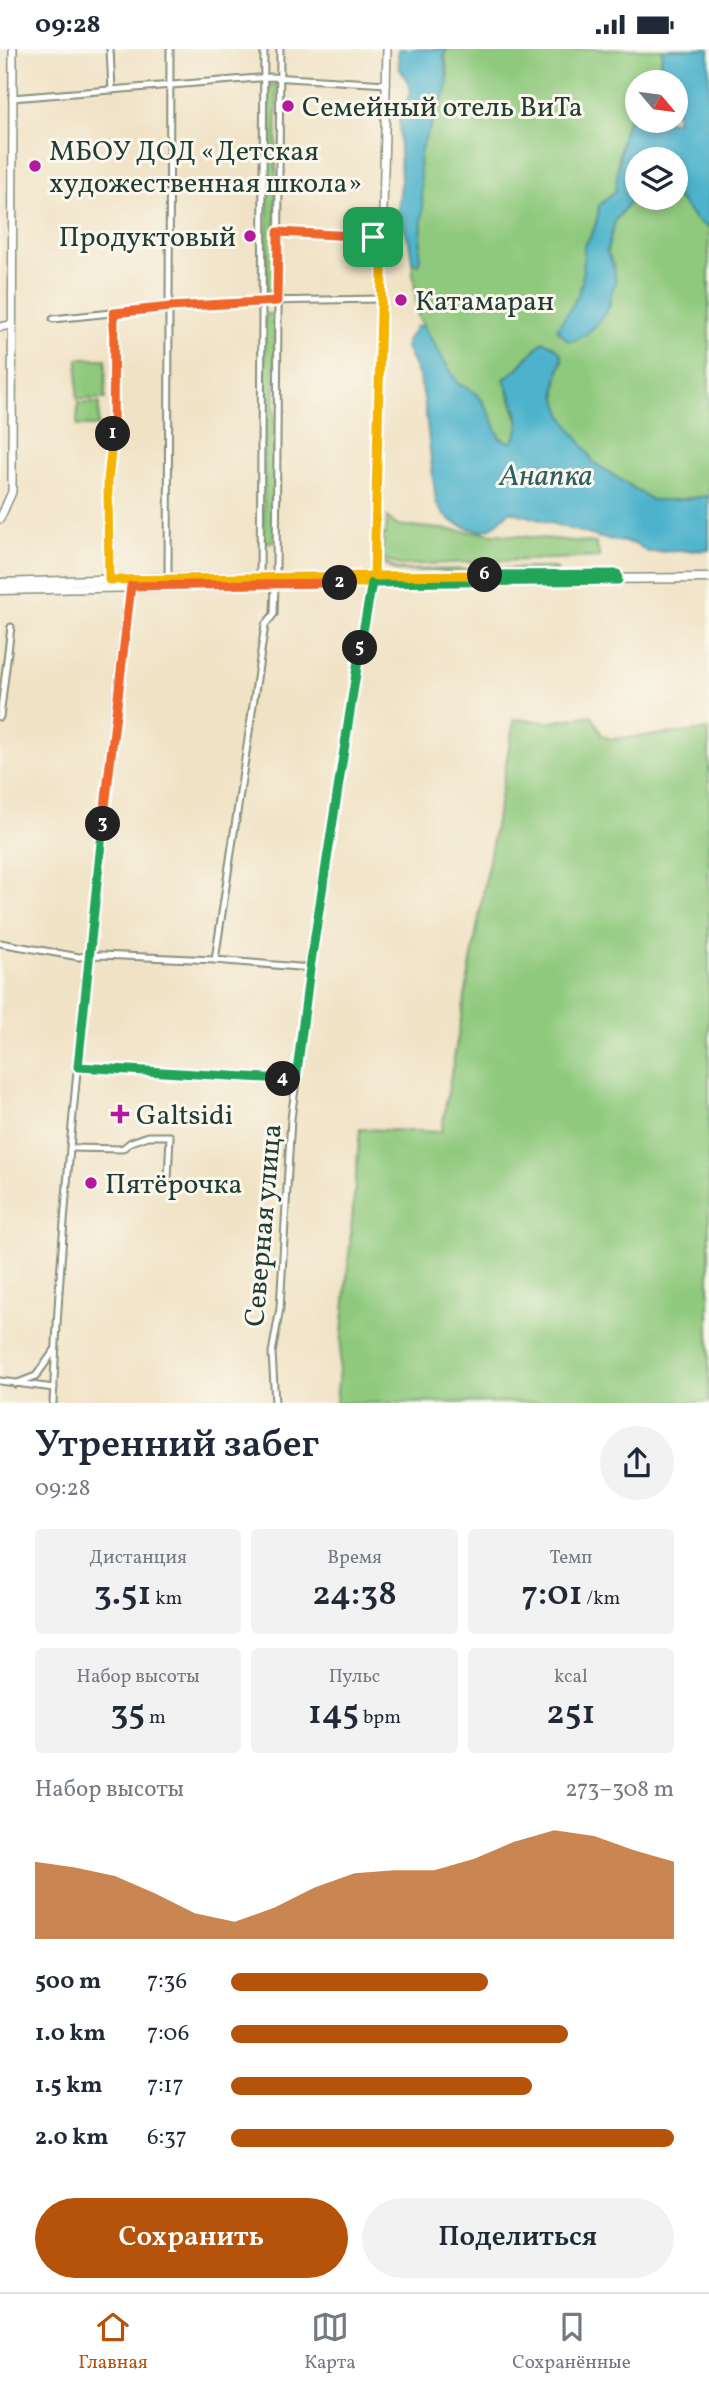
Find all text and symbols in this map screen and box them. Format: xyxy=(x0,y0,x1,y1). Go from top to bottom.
text: 09:28 xyxy=(35,7,101,43)
north arrow xyxy=(625,70,688,133)
map controls xyxy=(625,70,688,210)
place label: Семейный отель ВиТа xyxy=(302,89,583,128)
marker: Семейный отель ВиТа xyxy=(280,98,296,114)
place label: МБОУ ДОД «Детская художественная школа» xyxy=(49,133,362,204)
button: layers xyxy=(625,147,688,210)
marker: МБОУ ДОД «Детская художественная школа» xyxy=(27,158,43,174)
pin xyxy=(343,207,403,267)
icon: arrive xyxy=(354,218,392,256)
place label: Продуктовый xyxy=(59,219,236,258)
marker: Продуктовый xyxy=(242,228,258,244)
place label: Катамаран xyxy=(415,283,554,322)
marker: Катамаран xyxy=(393,292,409,308)
pin: 1 xyxy=(96,417,130,451)
text: 1 xyxy=(109,420,116,446)
water label: Анапка xyxy=(498,456,593,498)
pin: 6 xyxy=(468,557,503,593)
text: 6 xyxy=(479,561,490,587)
pin: 2 xyxy=(322,565,358,601)
text: 2 xyxy=(335,569,344,595)
pin: 5 xyxy=(342,631,378,665)
text: 5 xyxy=(355,634,364,660)
pin: 3 xyxy=(86,807,120,841)
text: 3 xyxy=(98,810,107,836)
pin: 4 xyxy=(266,1061,300,1097)
text: 4 xyxy=(277,1065,288,1091)
place label: Galtsidi xyxy=(136,1097,233,1136)
marker: Galtsidi xyxy=(110,1104,130,1124)
street label: Северная улица xyxy=(236,1122,293,1328)
place label: Пятёрочка xyxy=(105,1166,242,1205)
marker: Пятёрочка xyxy=(83,1175,99,1191)
text: Утренний забег xyxy=(35,1420,319,1473)
button: share xyxy=(600,1426,674,1500)
text: 09:28 xyxy=(35,1473,90,1505)
text: Дистанция xyxy=(89,1545,187,1571)
text: Время xyxy=(327,1545,382,1571)
text: Темп xyxy=(549,1545,592,1571)
text: 3.51 xyxy=(94,1571,151,1619)
text: 24:38 xyxy=(312,1571,397,1619)
text: 7:01 xyxy=(521,1571,583,1619)
text: km xyxy=(151,1586,182,1612)
text: /km xyxy=(583,1586,620,1612)
text: Набор высоты xyxy=(77,1664,200,1690)
text: Пульс xyxy=(329,1664,380,1690)
text: kcal xyxy=(554,1664,588,1690)
text: 35 xyxy=(110,1690,145,1738)
text: 145 xyxy=(308,1690,359,1738)
text: 251 xyxy=(546,1690,595,1738)
text: m xyxy=(145,1705,166,1731)
text: bpm xyxy=(359,1705,401,1731)
text: Набор высоты xyxy=(35,1774,184,1806)
text: 273–308 m xyxy=(565,1774,674,1806)
text: 500 m xyxy=(35,1966,101,1998)
text: 7:36 xyxy=(147,1966,187,1998)
text: 1.0 km xyxy=(35,2018,106,2050)
text: 7:06 xyxy=(147,2018,189,2050)
text: 1.5 km xyxy=(35,2070,102,2102)
text: 7:17 xyxy=(147,2070,184,2102)
text: 2.0 km xyxy=(35,2122,108,2154)
text: 6:37 xyxy=(147,2122,187,2154)
button: Сохранить xyxy=(35,2198,348,2278)
button: Поделиться xyxy=(362,2198,674,2278)
tab: Главная xyxy=(78,2308,148,2376)
tab: Карта xyxy=(304,2308,356,2376)
tab: Сохранённые xyxy=(512,2308,631,2376)

